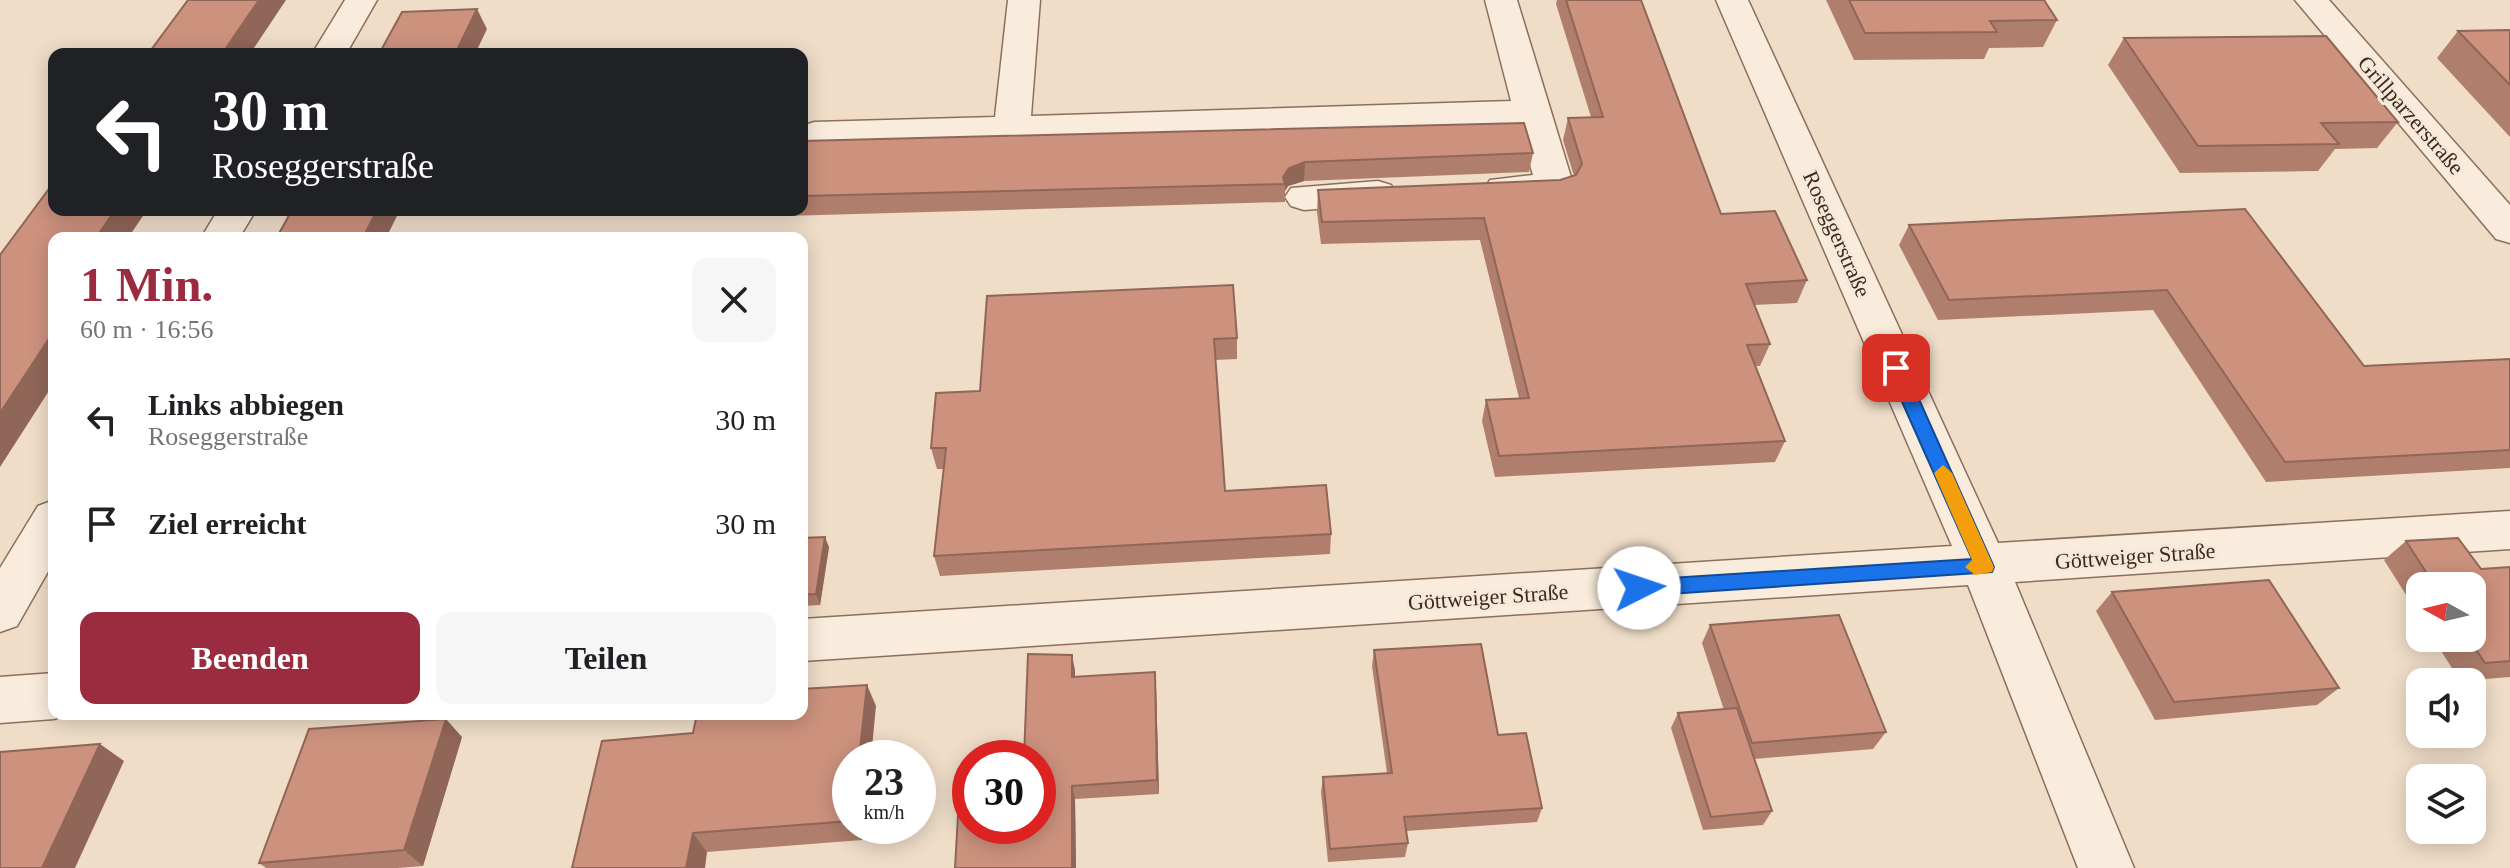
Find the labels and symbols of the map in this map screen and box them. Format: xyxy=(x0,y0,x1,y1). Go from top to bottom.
street label: Grillparzerstraße xyxy=(2353,51,2469,179)
street label: Roseggerstraße xyxy=(1798,167,1876,301)
pin xyxy=(1862,334,1930,402)
street label: Göttweiger Straße xyxy=(2054,538,2216,574)
position arrow xyxy=(1597,546,1681,630)
north arrow xyxy=(2406,572,2486,652)
street label: Göttweiger Straße xyxy=(1407,579,1569,615)
speed limit sign: 30 xyxy=(952,740,1056,844)

